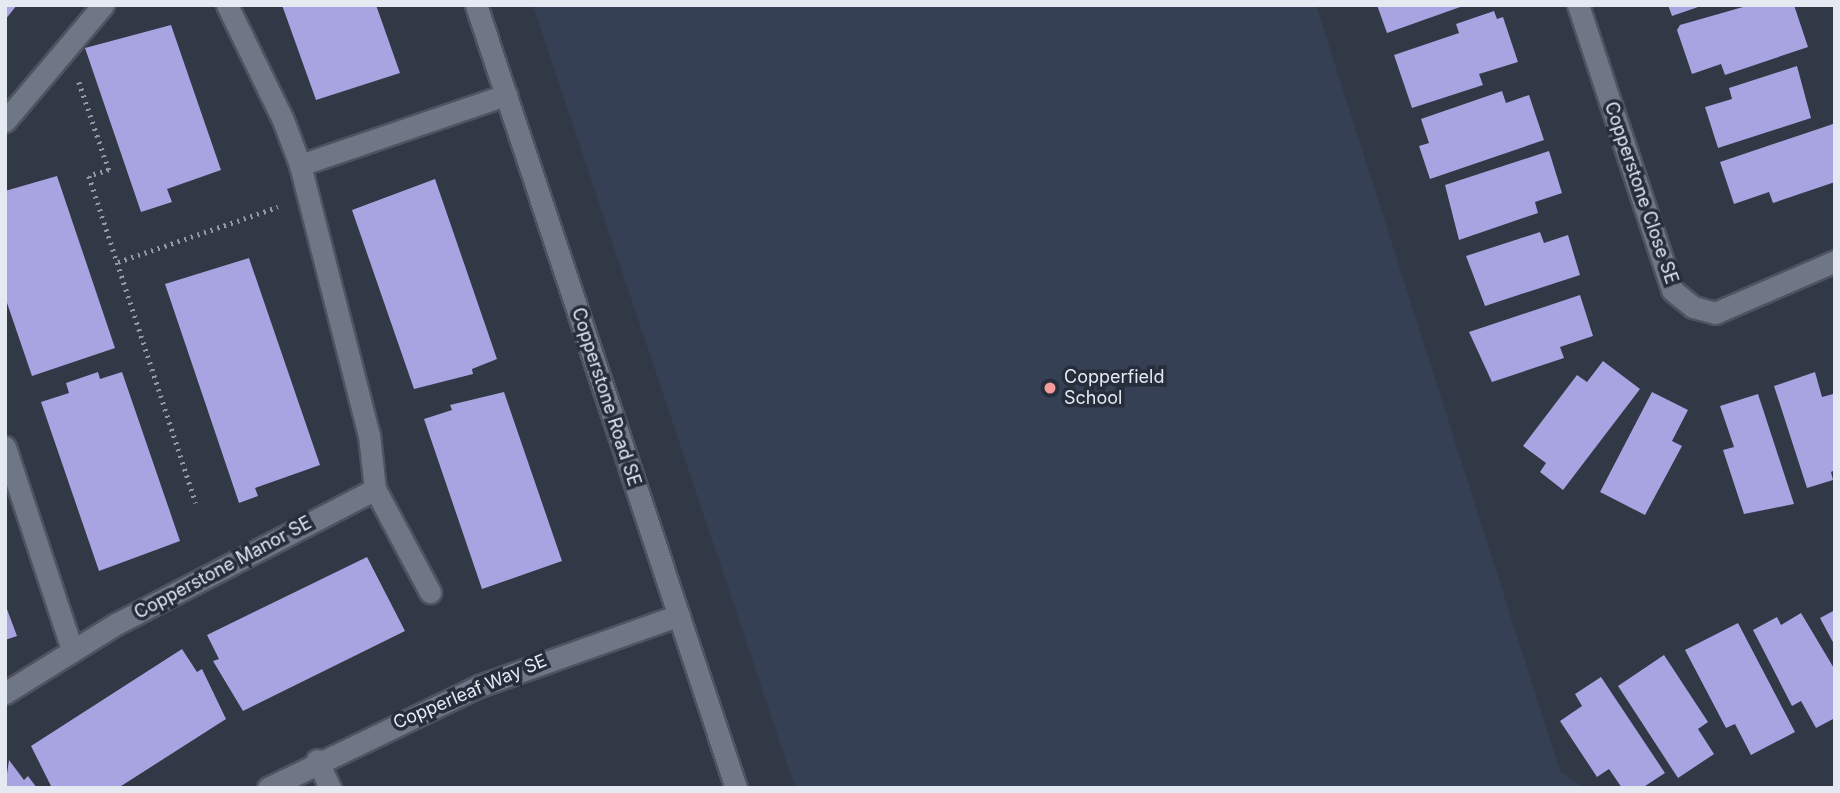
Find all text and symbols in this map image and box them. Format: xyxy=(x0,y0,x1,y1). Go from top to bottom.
street label: Copperstone Close SE xyxy=(1600,99,1682,287)
street label: Copperstone Road SE xyxy=(567,305,645,489)
place label: Copperfield School xyxy=(1064,367,1164,410)
marker: Copperfield School xyxy=(1042,380,1058,396)
street label: Copperstone Manor SE xyxy=(131,512,315,624)
street label: Copperleaf Way SE xyxy=(390,650,550,734)

